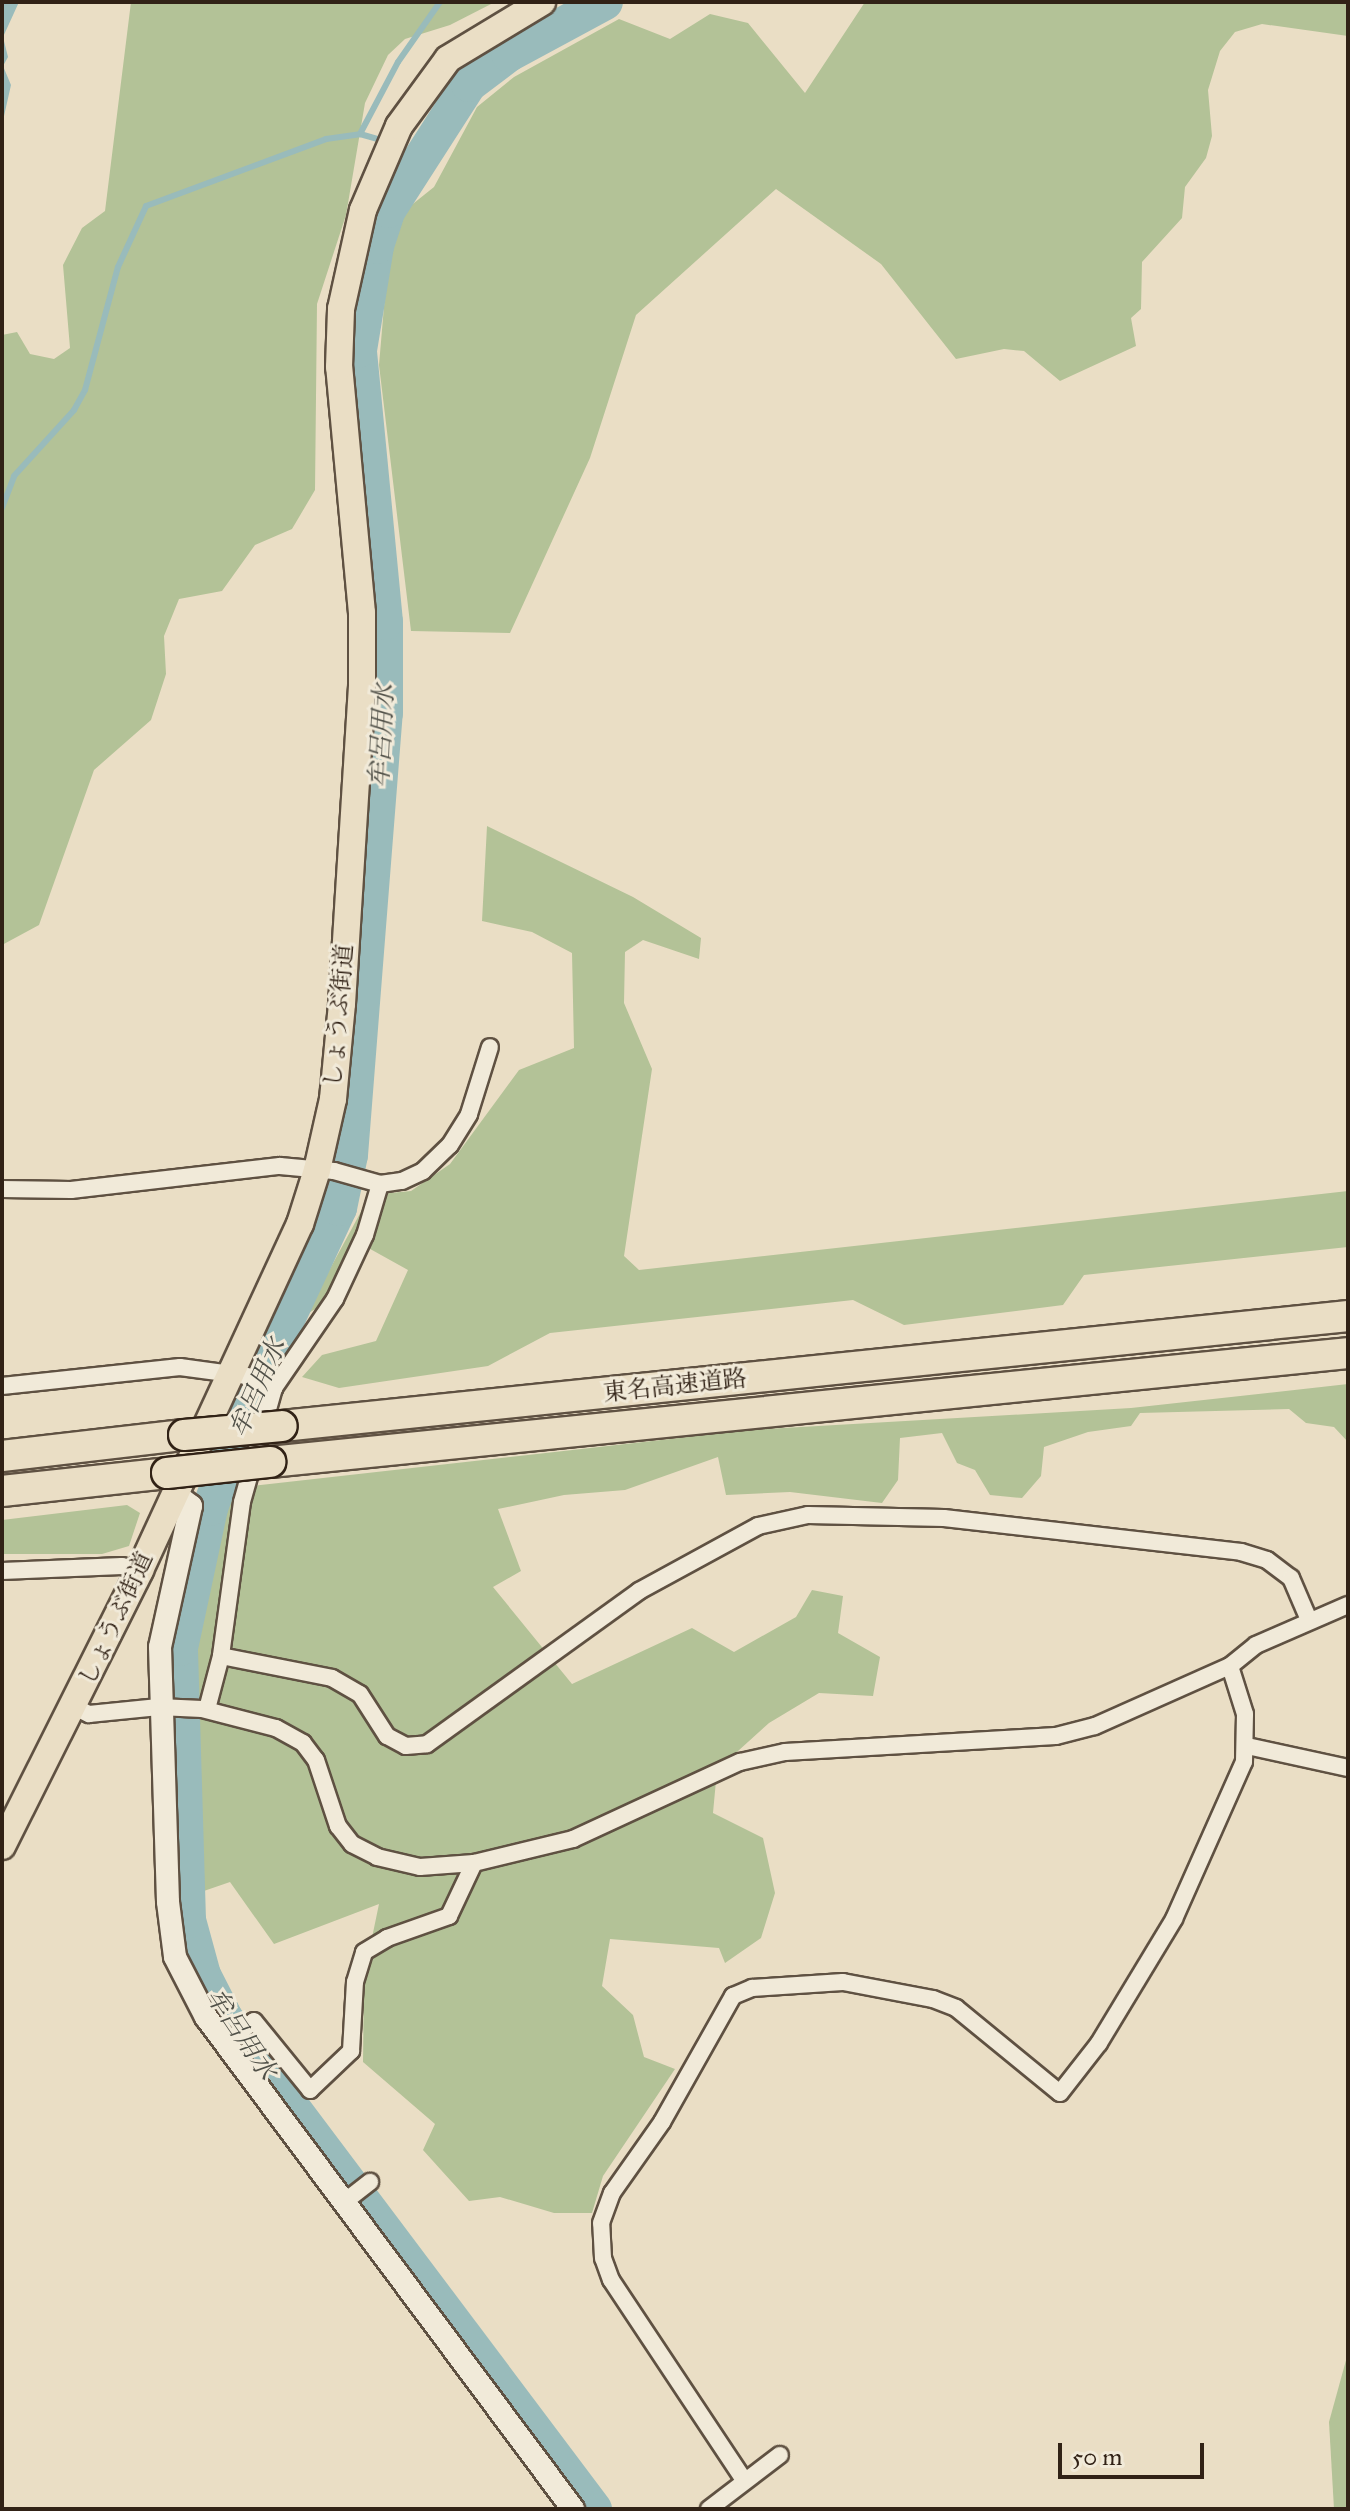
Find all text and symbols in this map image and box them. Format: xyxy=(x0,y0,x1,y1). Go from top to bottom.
water label: 牟呂用水 xyxy=(364,683,400,789)
street label: しょうぶ街道 xyxy=(318,943,360,1089)
water label: 牟呂用水 xyxy=(223,1334,293,1442)
street label: 東名高速道路 xyxy=(602,1364,748,1408)
street label: しょうぶ街道 xyxy=(73,1548,159,1690)
water label: 牟呂用水 xyxy=(199,1982,283,2086)
scale bar xyxy=(1062,2427,1208,2477)
text: 50 m xyxy=(1072,2442,1122,2472)

